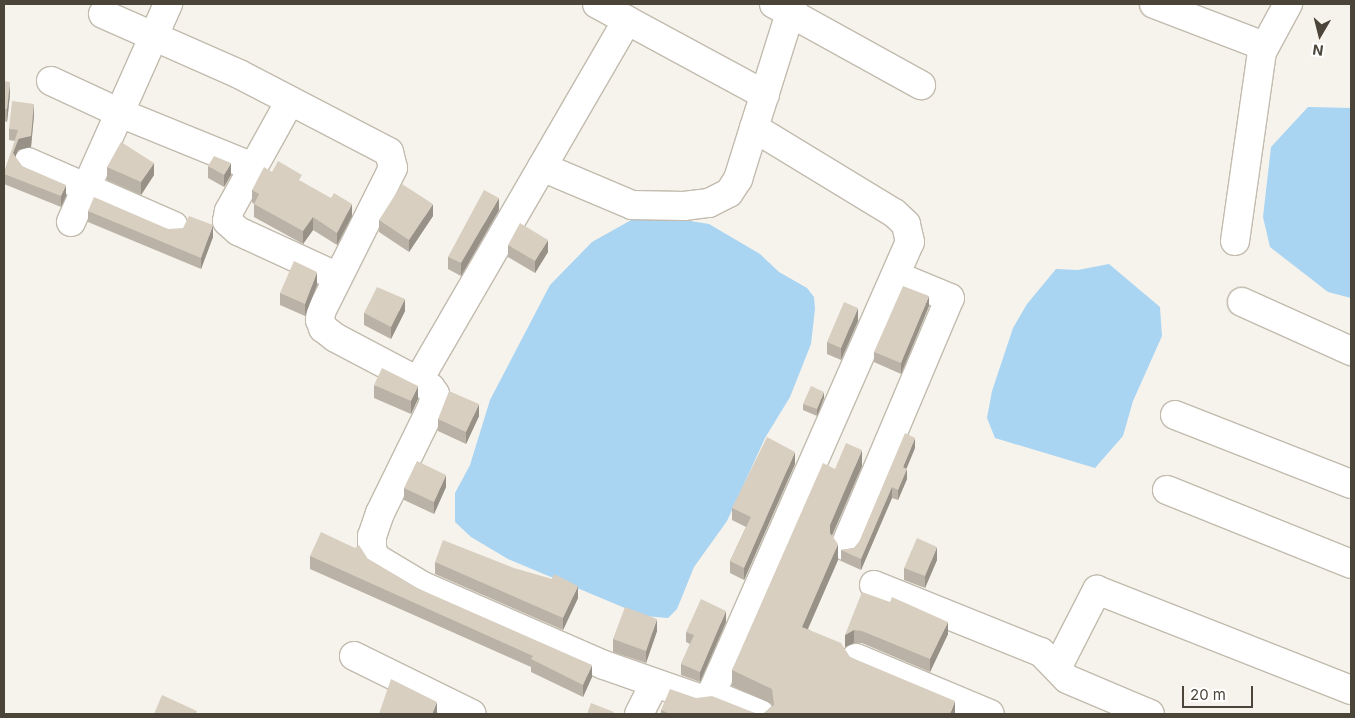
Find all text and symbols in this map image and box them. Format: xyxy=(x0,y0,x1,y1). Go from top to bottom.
north arrow xyxy=(1295,10,1345,60)
text: N xyxy=(1311,41,1324,60)
scale bar xyxy=(1185,676,1256,708)
text: 20 m xyxy=(1190,685,1226,704)

